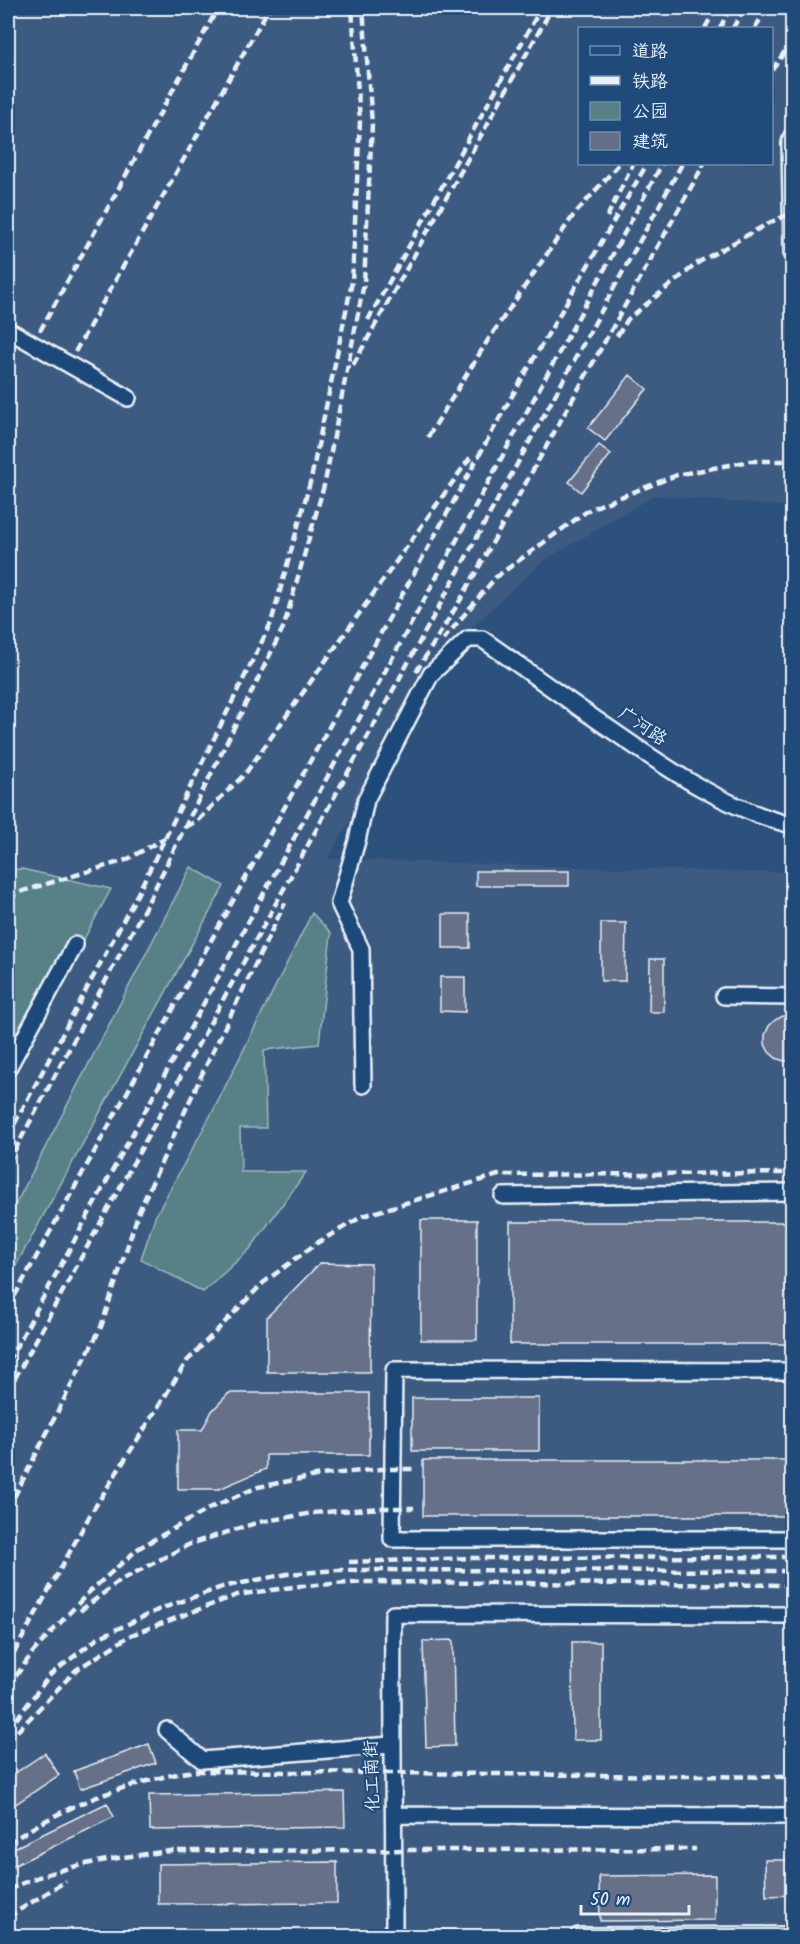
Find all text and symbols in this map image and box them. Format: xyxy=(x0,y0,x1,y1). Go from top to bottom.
legend xyxy=(578,27,773,165)
text: 道路 xyxy=(632,38,668,67)
text: 铁路 xyxy=(632,68,668,97)
text: 公园 xyxy=(632,98,668,127)
text: 建筑 xyxy=(632,128,668,157)
street label: 广河路 xyxy=(612,700,672,754)
street label: 化工南街 xyxy=(357,1740,389,1812)
scale bar xyxy=(581,1878,689,1916)
text: 50 m xyxy=(590,1886,630,1915)

